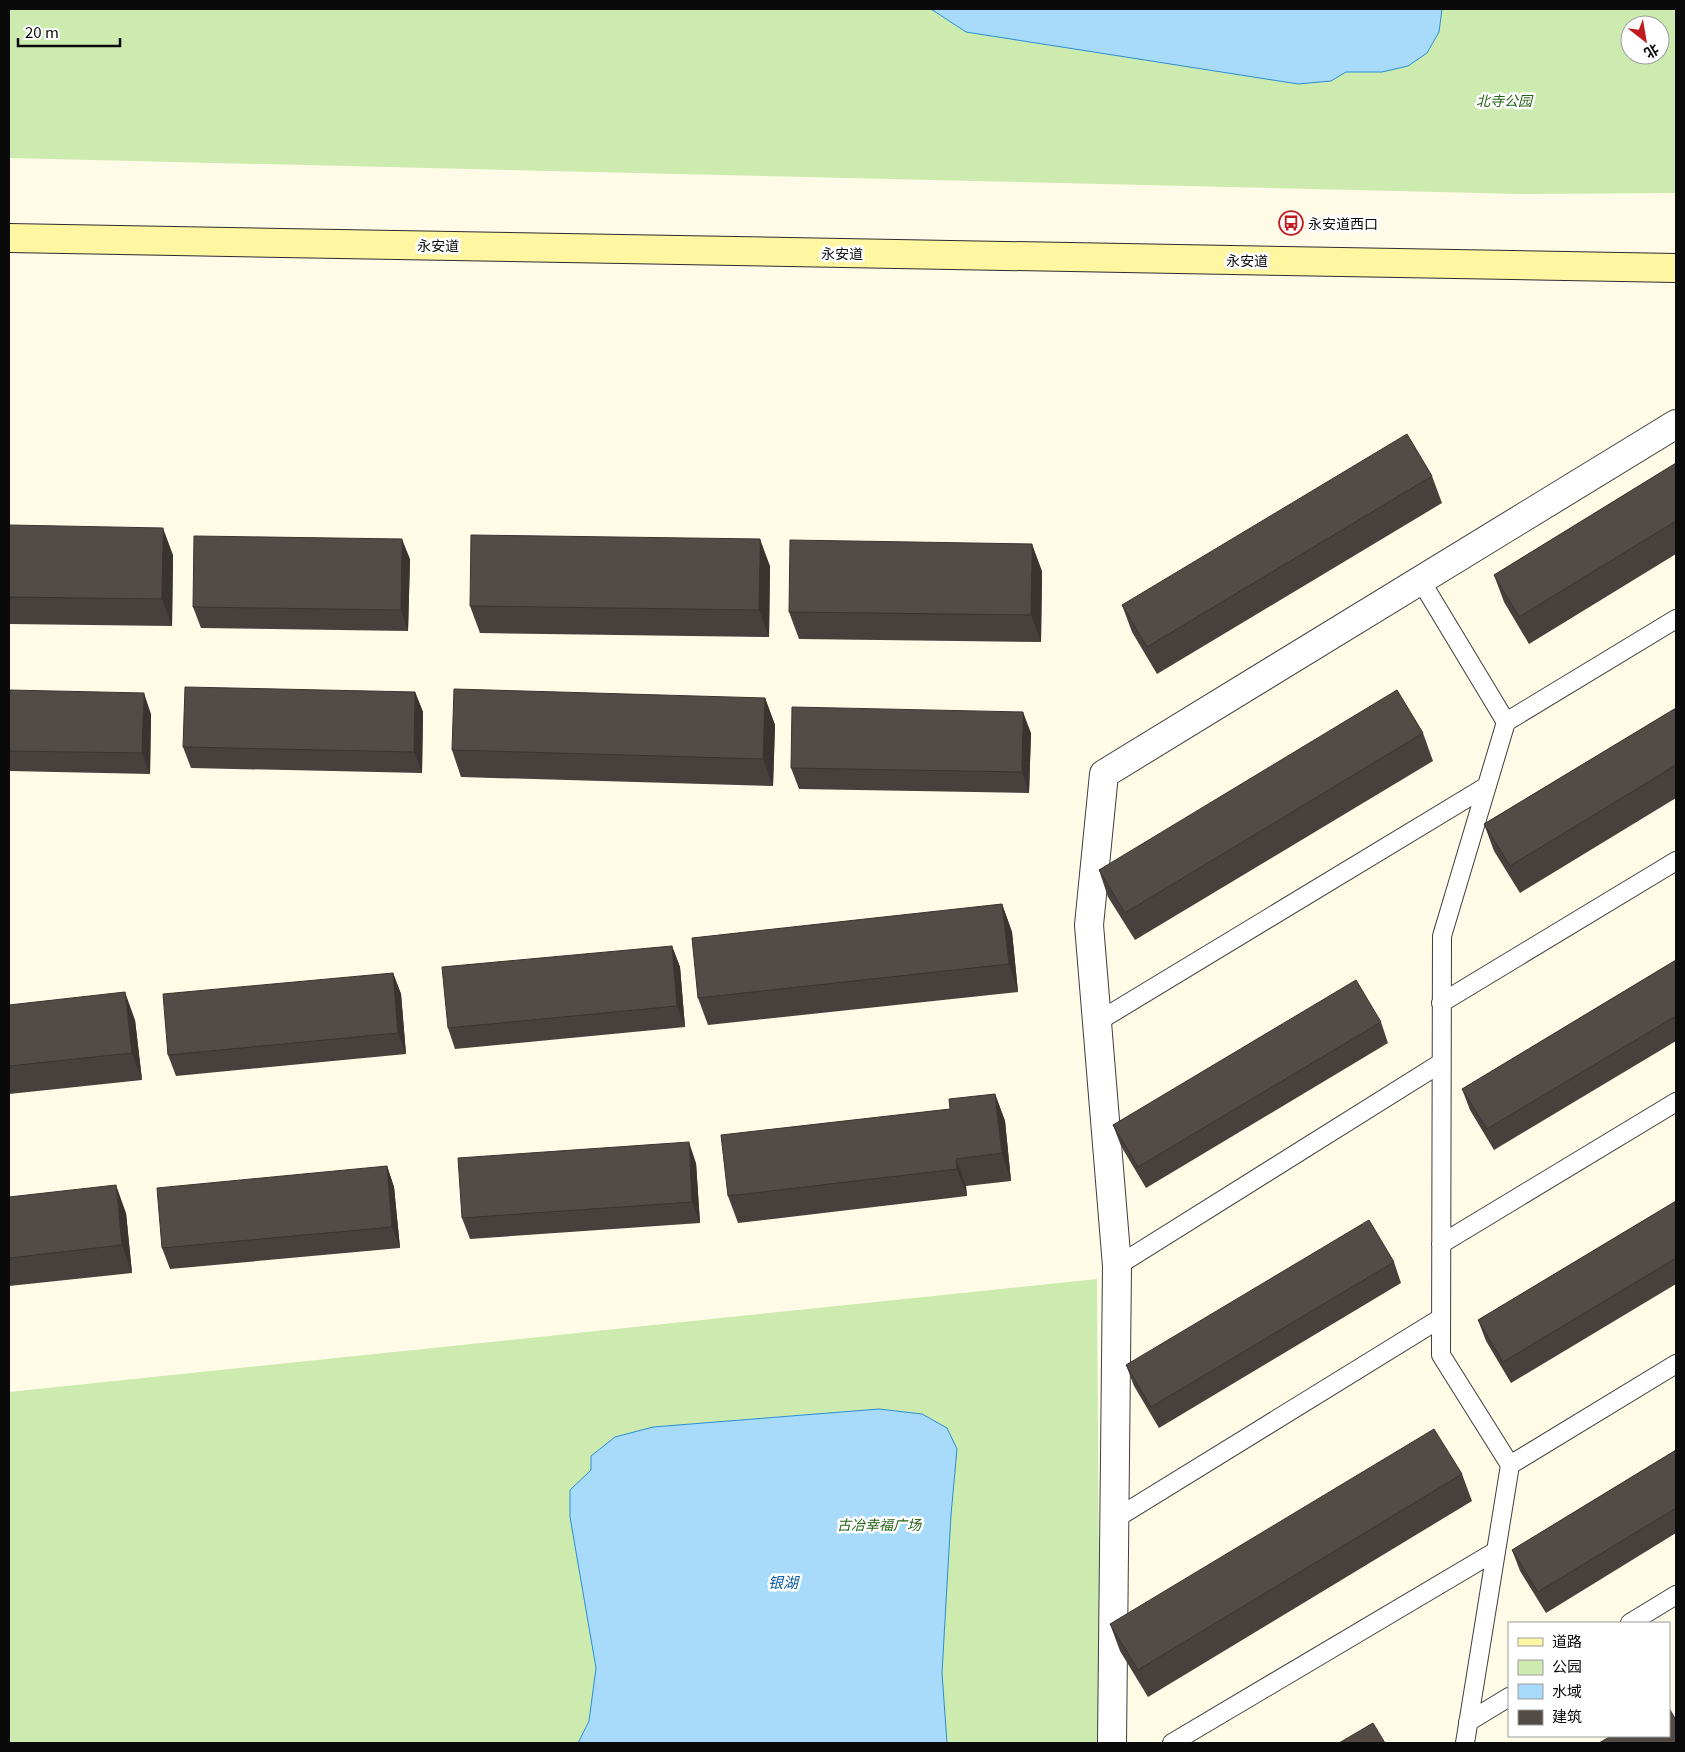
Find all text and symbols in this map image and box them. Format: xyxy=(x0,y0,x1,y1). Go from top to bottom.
scale bar xyxy=(18,15,120,47)
north arrow xyxy=(1620,15,1670,65)
text: 20 m xyxy=(25,21,59,42)
text: 北 xyxy=(1641,40,1663,64)
park label: 北寺公园 xyxy=(1476,90,1534,110)
bus stop icon: 永安道西口 xyxy=(1278,210,1304,236)
place label: 永安道西口 xyxy=(1308,213,1378,233)
street label: 永安道 xyxy=(417,235,459,255)
street label: 永安道 xyxy=(821,243,863,263)
street label: 永安道 xyxy=(1226,250,1268,270)
park label: 古冶幸福广场 xyxy=(837,1514,922,1534)
water label: 银湖 xyxy=(768,1571,800,1592)
legend xyxy=(1508,1622,1670,1737)
text: 道路 xyxy=(1552,1630,1582,1651)
text: 公园 xyxy=(1552,1655,1582,1676)
text: 水域 xyxy=(1552,1680,1582,1701)
text: 建筑 xyxy=(1552,1705,1582,1726)

